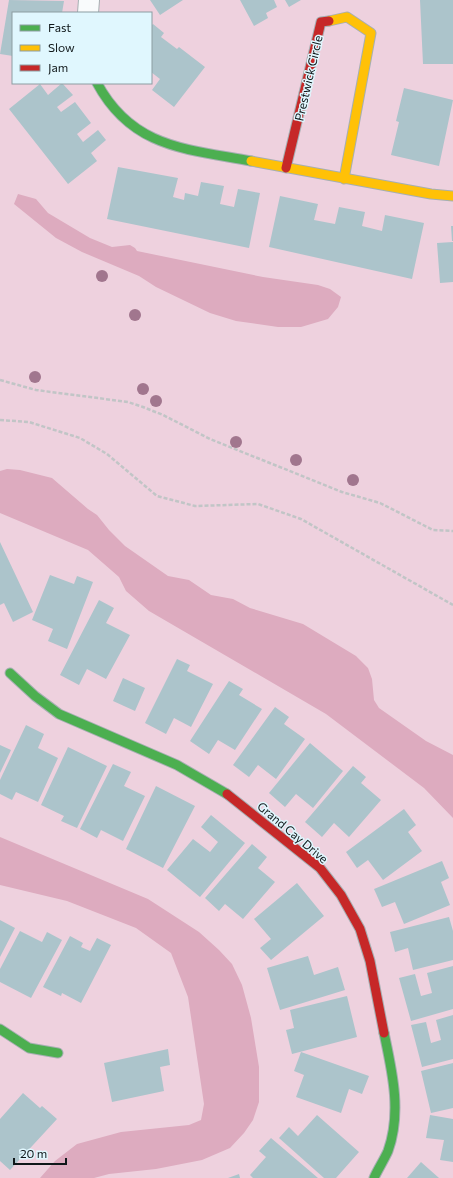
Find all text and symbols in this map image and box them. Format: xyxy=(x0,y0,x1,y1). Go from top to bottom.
legend xyxy=(12,12,152,84)
text: Fast xyxy=(48,20,71,34)
street label: Prestwick Circle xyxy=(291,34,325,122)
text: Slow xyxy=(48,40,75,54)
text: Jam xyxy=(48,60,68,75)
street label: Grand Cay Drive xyxy=(255,798,331,866)
scale bar xyxy=(14,1140,66,1166)
text: 20 m xyxy=(20,1146,47,1160)

